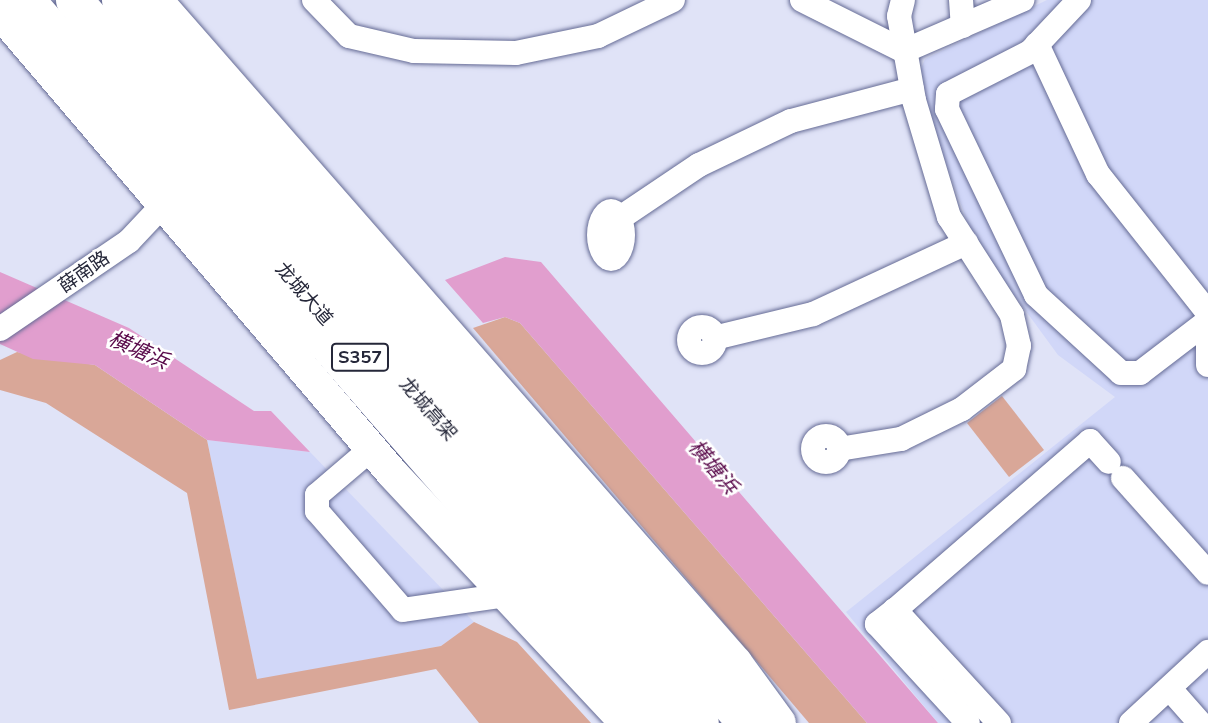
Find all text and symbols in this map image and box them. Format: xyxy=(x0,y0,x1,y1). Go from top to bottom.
street label: 薛南路 xyxy=(54,246,114,298)
street label: 龙城大道 xyxy=(270,258,338,330)
water label: 横塘浜 xyxy=(105,325,173,373)
road number: S357 xyxy=(330,342,390,372)
street label: 龙城高架 xyxy=(394,373,462,445)
water label: 横塘浜 xyxy=(684,434,744,498)

